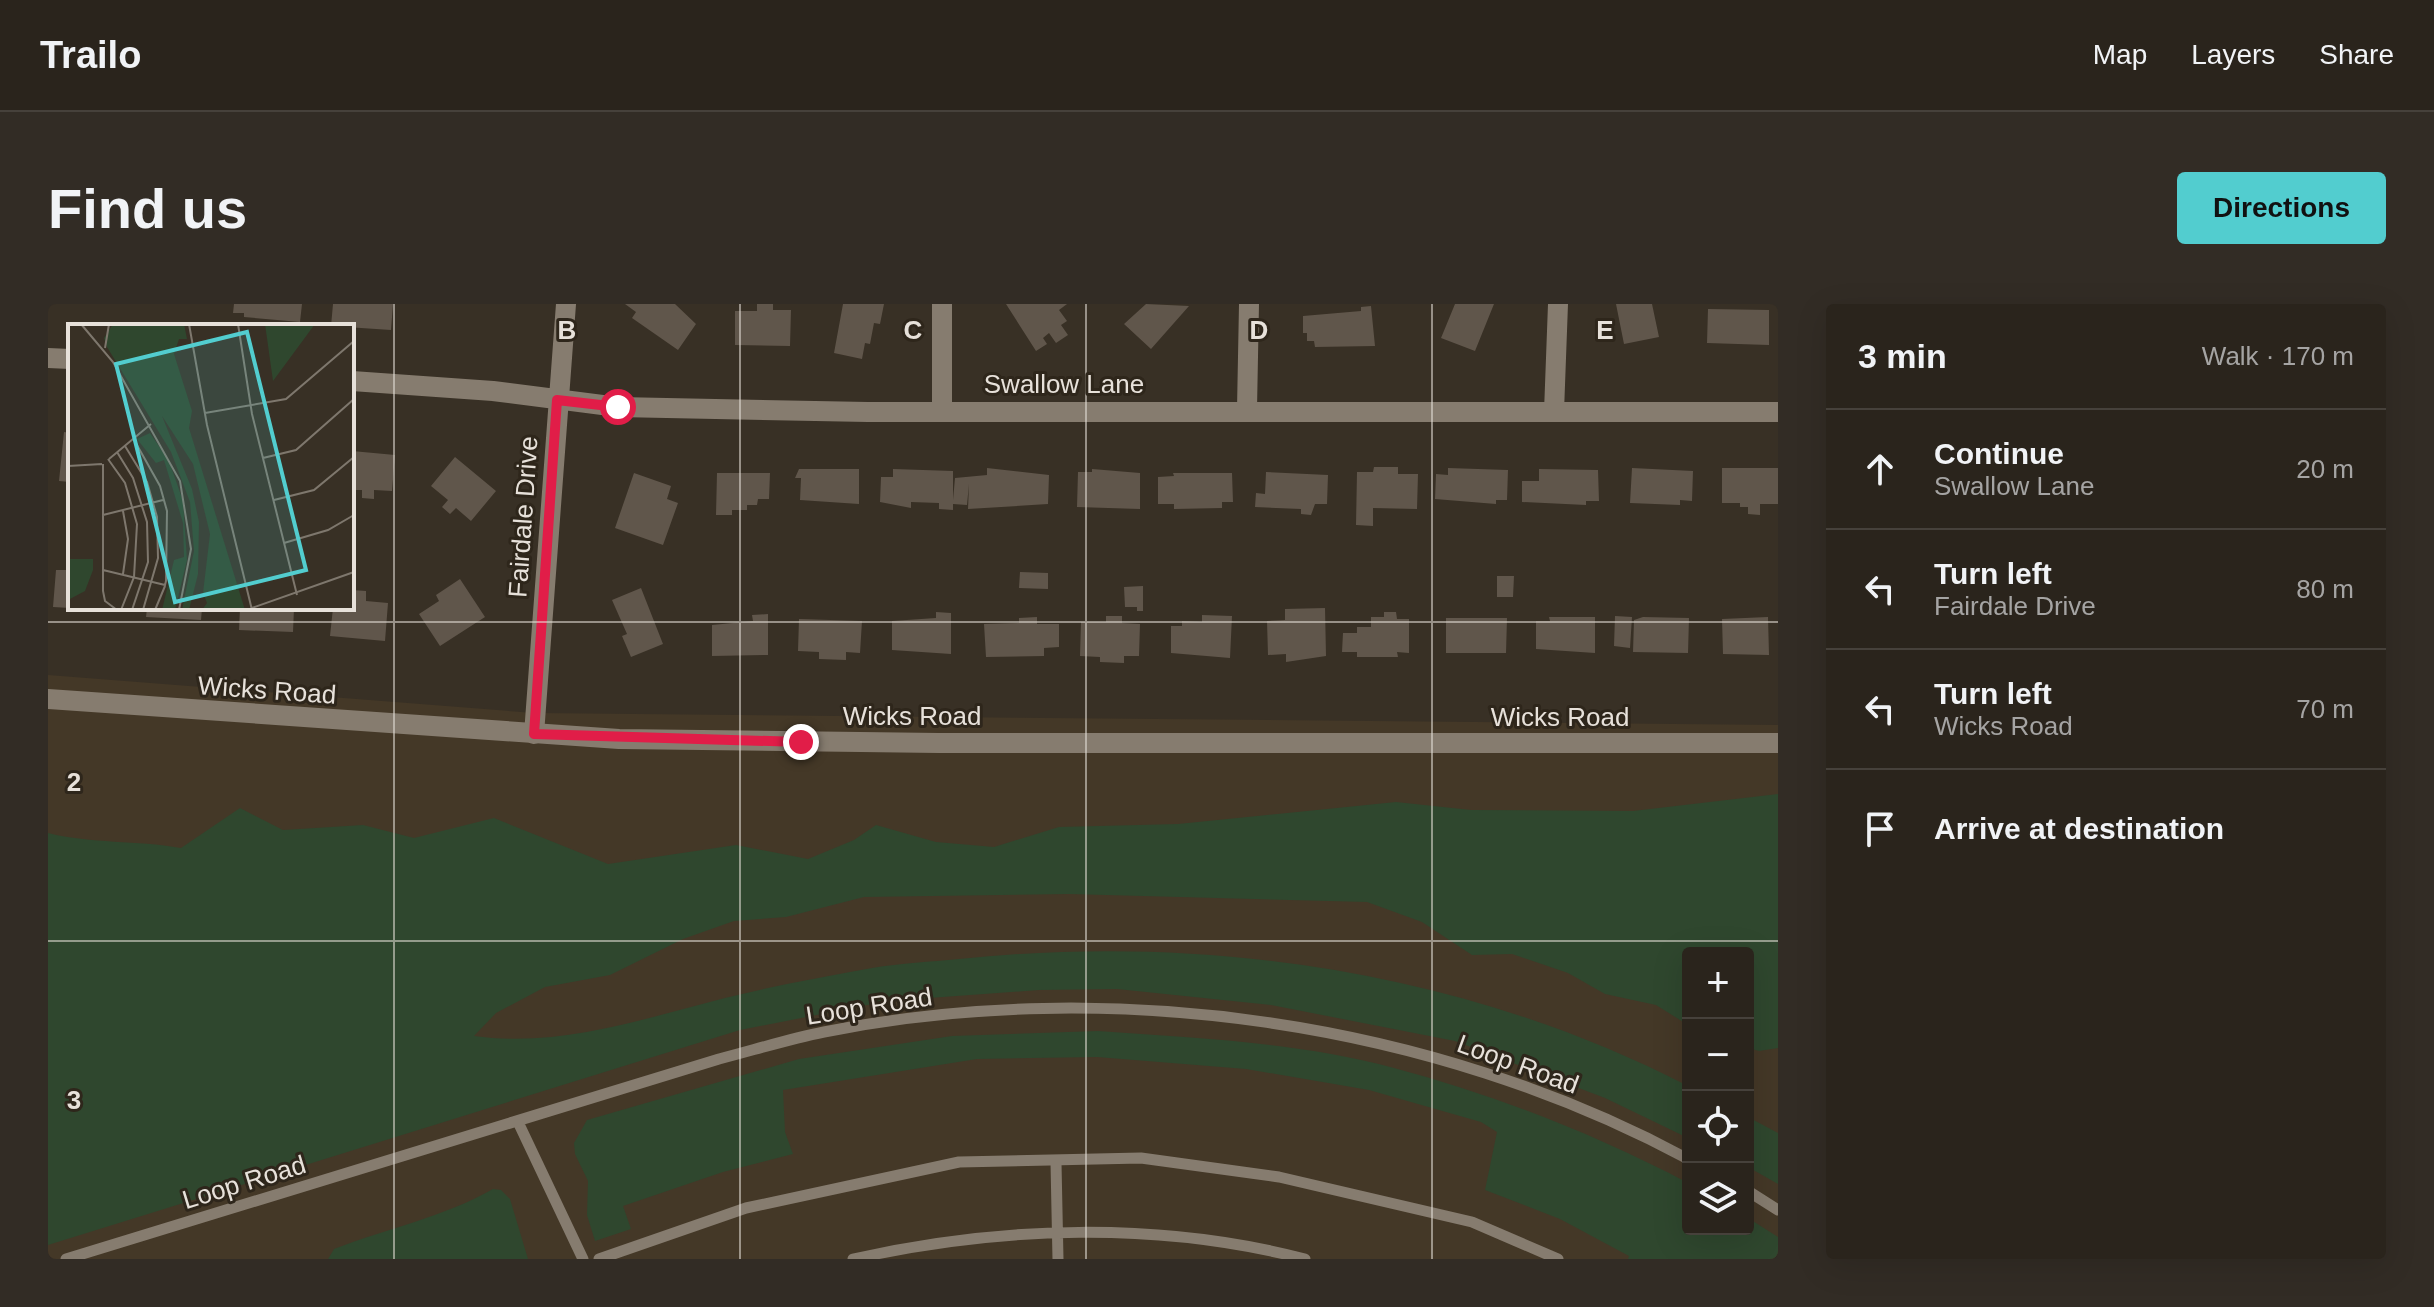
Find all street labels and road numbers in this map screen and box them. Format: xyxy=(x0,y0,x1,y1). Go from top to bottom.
street label: Swallow Lane xyxy=(984,369,1144,399)
street label: Fairdale Drive xyxy=(502,435,544,599)
street label: Wicks Road xyxy=(197,670,337,710)
street label: Wicks Road xyxy=(843,701,981,731)
street label: Wicks Road xyxy=(1491,702,1629,732)
street label: Loop Road xyxy=(804,981,934,1031)
street label: Loop Road xyxy=(1453,1028,1583,1100)
street label: Loop Road xyxy=(179,1149,309,1215)

